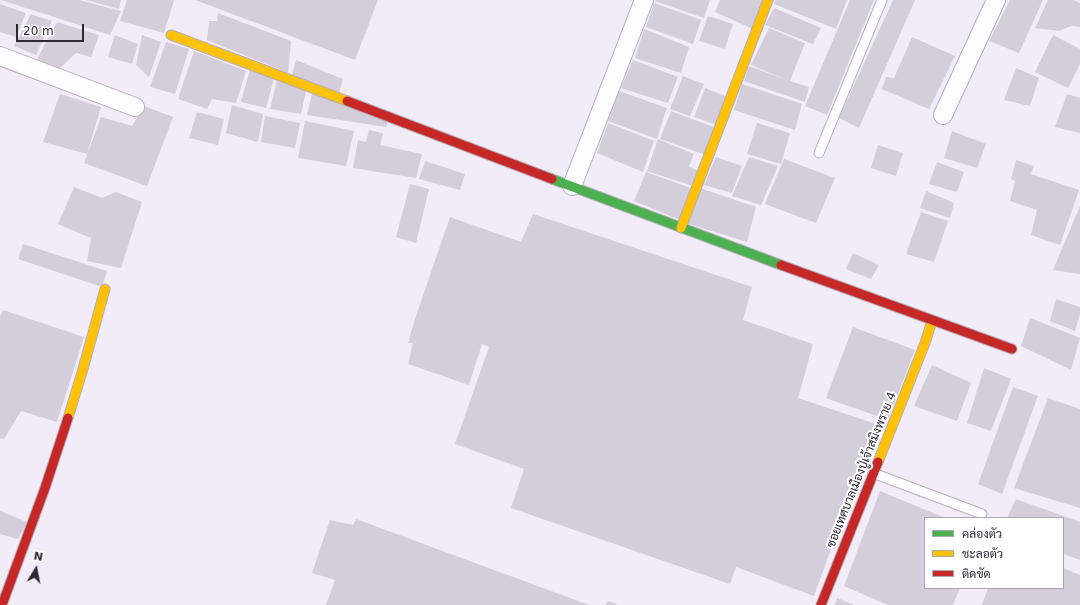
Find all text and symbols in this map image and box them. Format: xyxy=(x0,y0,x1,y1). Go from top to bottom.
scale bar xyxy=(18,16,86,42)
text: 20 m xyxy=(23,24,54,38)
street label: ซอยเทศบาลเมืองปู่เจ้าสมิงพราย 4 xyxy=(824,390,900,550)
legend xyxy=(924,517,1064,589)
text: คล่องตัว xyxy=(962,527,1002,541)
text: ชะลอตัว xyxy=(962,547,1003,561)
north arrow xyxy=(16,549,56,589)
text: N xyxy=(33,549,44,564)
text: ติดขัด xyxy=(962,567,991,581)

